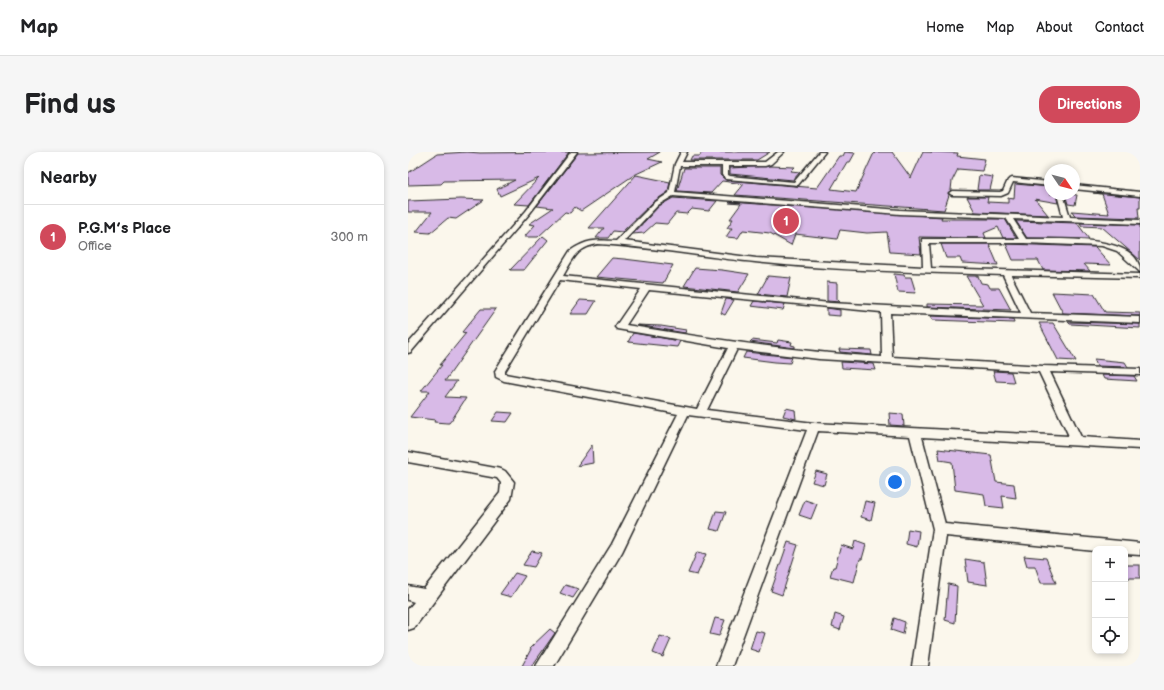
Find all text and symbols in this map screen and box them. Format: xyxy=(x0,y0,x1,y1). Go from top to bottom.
text: Map xyxy=(20,16,58,39)
text: Home xyxy=(926,19,964,36)
text: Map xyxy=(986,19,1014,36)
text: About xyxy=(1036,19,1073,36)
text: Contact xyxy=(1095,19,1144,36)
button: Directions xyxy=(1039,86,1140,123)
text: Find us xyxy=(24,88,116,121)
north arrow xyxy=(1044,164,1080,200)
text: Nearby xyxy=(40,168,97,188)
pin: 1 xyxy=(773,206,799,236)
text: P.G.M’s Place xyxy=(78,219,171,238)
text: 1 xyxy=(50,229,56,245)
text: 300 m xyxy=(330,229,368,245)
text: Office xyxy=(78,238,112,254)
your location xyxy=(885,472,905,492)
map controls xyxy=(1092,546,1128,654)
button: + xyxy=(1092,546,1128,582)
button: − xyxy=(1092,582,1128,618)
button: locate xyxy=(1092,618,1128,654)

